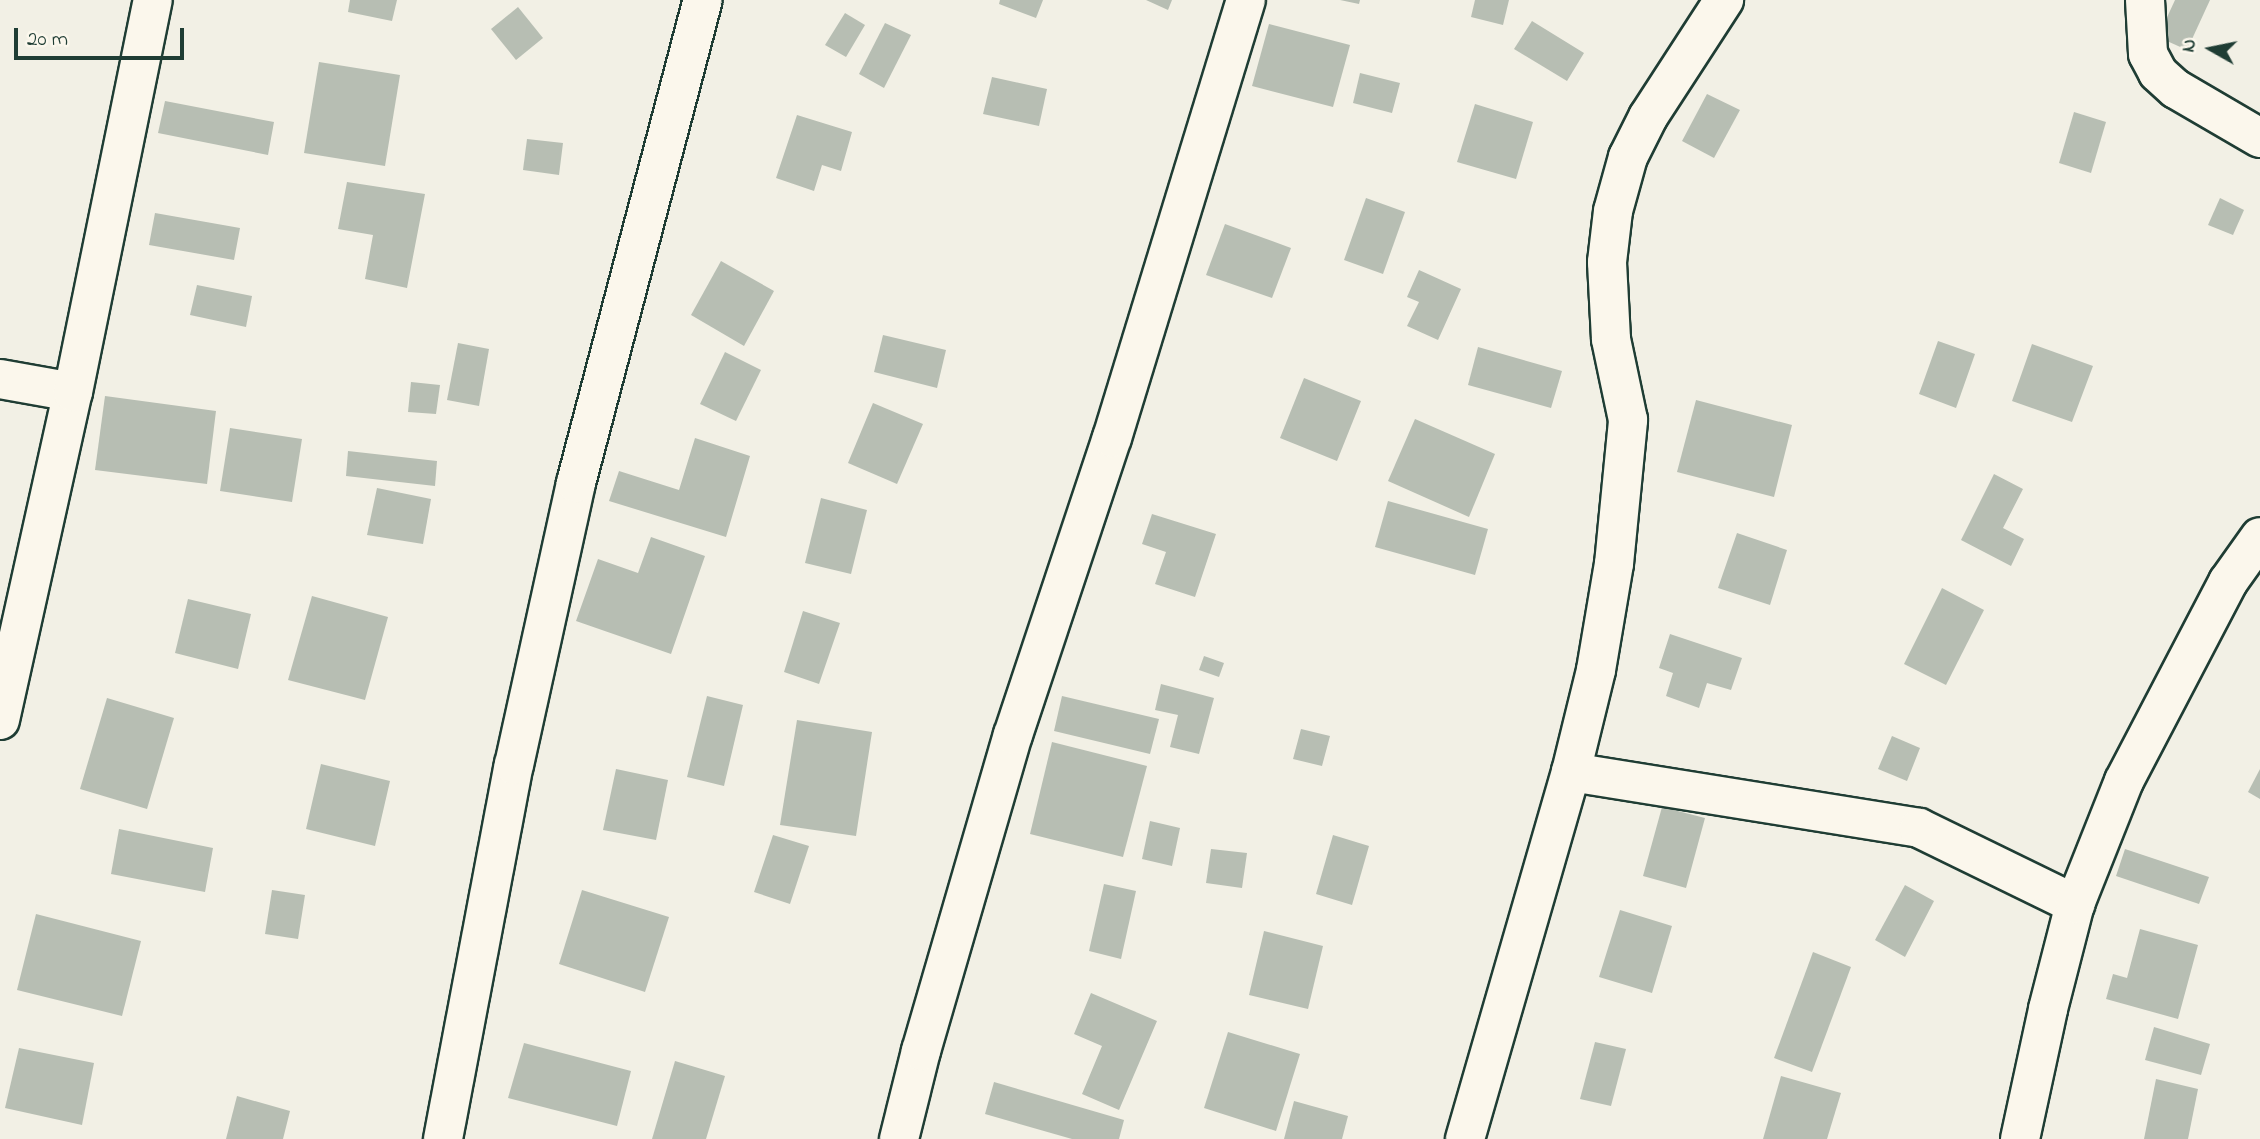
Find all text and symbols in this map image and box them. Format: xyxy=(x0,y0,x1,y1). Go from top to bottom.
scale bar xyxy=(18,14,187,58)
north arrow xyxy=(2176,14,2246,84)
text: 20 m xyxy=(27,25,68,55)
text: N xyxy=(2175,37,2204,54)

